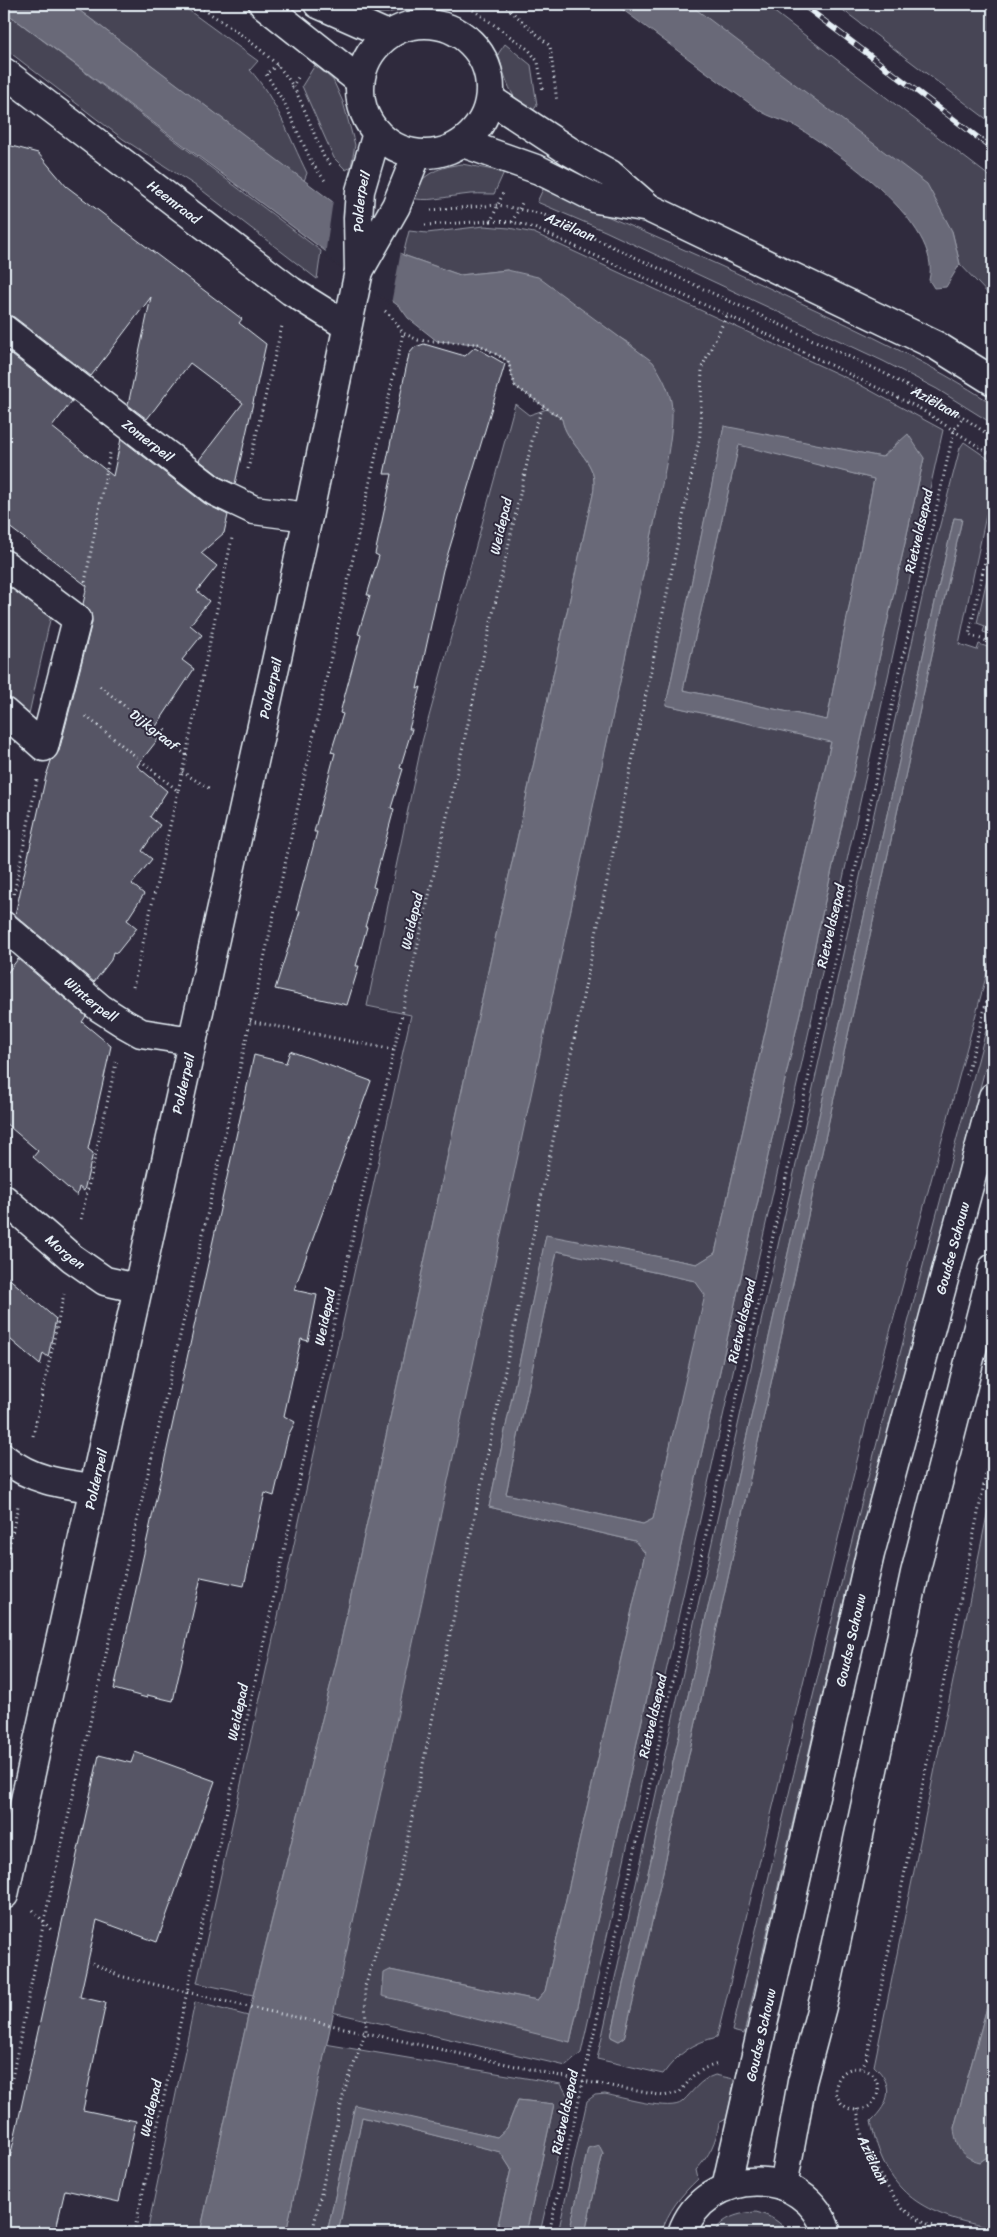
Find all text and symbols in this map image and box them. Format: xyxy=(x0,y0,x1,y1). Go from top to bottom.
street label: Polderpeil xyxy=(345,167,378,233)
street label: Heemraad xyxy=(142,173,208,232)
street label: Aziëlaan xyxy=(540,204,599,249)
street label: Aziëlaan xyxy=(906,378,965,426)
street label: Zomerpeil xyxy=(117,412,180,469)
street label: Rietveldsepad xyxy=(897,485,941,576)
street label: Weidepad xyxy=(482,493,520,557)
street label: Polderpeil xyxy=(251,654,289,721)
street label: Dijkgraaf xyxy=(124,703,186,759)
street label: Rietveldsepad xyxy=(809,880,853,971)
street label: Weidepad xyxy=(393,888,431,952)
street label: Winterpell xyxy=(58,970,124,1030)
street label: Polderpeil xyxy=(164,1050,202,1116)
street label: Goudse Schouw xyxy=(928,1199,977,1297)
street label: Morgen xyxy=(40,1228,91,1277)
street label: Rietveldsepad xyxy=(720,1275,764,1366)
street label: Weidepad xyxy=(307,1285,344,1348)
street label: Polderpeil xyxy=(77,1445,115,1512)
street label: Goudse Schouw xyxy=(828,1591,873,1689)
street label: Rietveldsepad xyxy=(631,1670,675,1761)
street label: Weidepad xyxy=(220,1680,257,1743)
street label: Goudse Schouw xyxy=(738,1985,783,2084)
street label: Rietveldsepad xyxy=(544,2066,586,2157)
street label: Weidepad xyxy=(132,2075,170,2139)
street label: Aziëlaan xyxy=(850,2130,896,2190)

